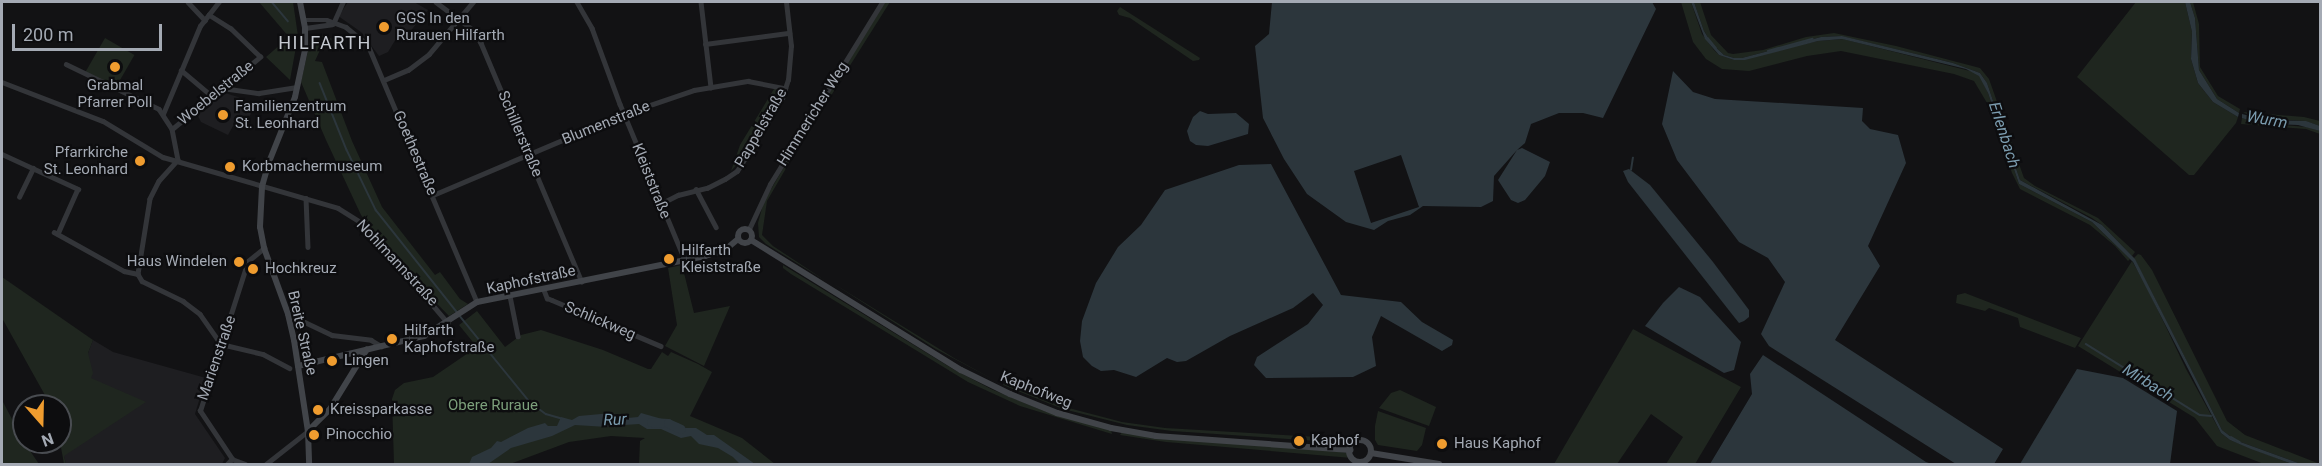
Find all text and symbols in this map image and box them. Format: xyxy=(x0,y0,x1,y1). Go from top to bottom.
place label: GGS In den Rurauen Hilfarth xyxy=(396,9,505,44)
scale bar xyxy=(15,12,165,50)
marker: GGS In den Rurauen Hilfarth xyxy=(377,20,391,34)
text: 200 m xyxy=(23,24,74,45)
district label: HILFARTH xyxy=(278,32,372,54)
street label: Woebelstraße xyxy=(175,57,257,129)
street label: Himmericher Weg xyxy=(774,58,852,170)
marker: Grabmal Pfarrer Poll xyxy=(108,60,122,74)
place label: Grabmal Pfarrer Poll xyxy=(78,76,152,111)
street label: Pappelstraße xyxy=(731,85,791,171)
street label: Schillerstraße xyxy=(494,88,546,180)
place label: Familienzentrum St. Leonhard xyxy=(235,97,347,132)
street label: Blumenstraße xyxy=(559,97,653,149)
water label: Erlenbach xyxy=(1984,99,2024,171)
water label: Wurm xyxy=(2245,107,2289,133)
marker: Familienzentrum St. Leonhard xyxy=(216,108,230,122)
street label: Goethestraße xyxy=(389,108,441,198)
street label: Kleiststraße xyxy=(628,141,674,221)
place label: Pfarrkirche St. Leonhard xyxy=(44,143,128,178)
marker: Pfarrkirche St. Leonhard xyxy=(133,154,147,168)
place label: Korbmachermuseum xyxy=(242,158,382,176)
marker: Korbmachermuseum xyxy=(223,160,237,174)
street label: Nohlmannstraße xyxy=(352,216,442,310)
place label: Hilfarth Kleiststraße xyxy=(681,241,761,276)
marker: Hilfarth Kleiststraße xyxy=(662,252,676,266)
place label: Haus Windelen xyxy=(127,253,227,271)
marker: Haus Windelen xyxy=(232,255,246,269)
place label: Hochkreuz xyxy=(265,260,337,278)
marker: Hochkreuz xyxy=(246,262,260,276)
street label: Kaphofstraße xyxy=(485,262,577,298)
street label: Breite Straße xyxy=(284,289,320,377)
street label: Schlickweg xyxy=(562,298,638,344)
street label: Marienstraße xyxy=(194,313,240,403)
place label: Hilfarth Kaphofstraße xyxy=(404,321,494,356)
marker: Hilfarth Kaphofstraße xyxy=(385,332,399,346)
place label: Lingen xyxy=(344,352,389,370)
marker: Lingen xyxy=(325,354,339,368)
water label: Mirbach xyxy=(2119,360,2177,406)
street label: Kaphofweg xyxy=(998,367,1074,413)
north arrow xyxy=(12,394,72,454)
park label: Obere Ruraue xyxy=(448,397,538,415)
place label: Kreissparkasse xyxy=(330,401,432,419)
marker: Kreissparkasse xyxy=(311,403,325,417)
water label: Rur xyxy=(603,410,627,430)
place label: Pinocchio xyxy=(326,426,392,444)
marker: Pinocchio xyxy=(307,428,321,442)
text: N xyxy=(39,429,56,450)
place label: Kaphof xyxy=(1311,432,1359,450)
marker: Kaphof xyxy=(1292,434,1306,448)
place label: Haus Kaphof xyxy=(1454,435,1541,453)
marker: Haus Kaphof xyxy=(1435,437,1449,451)

